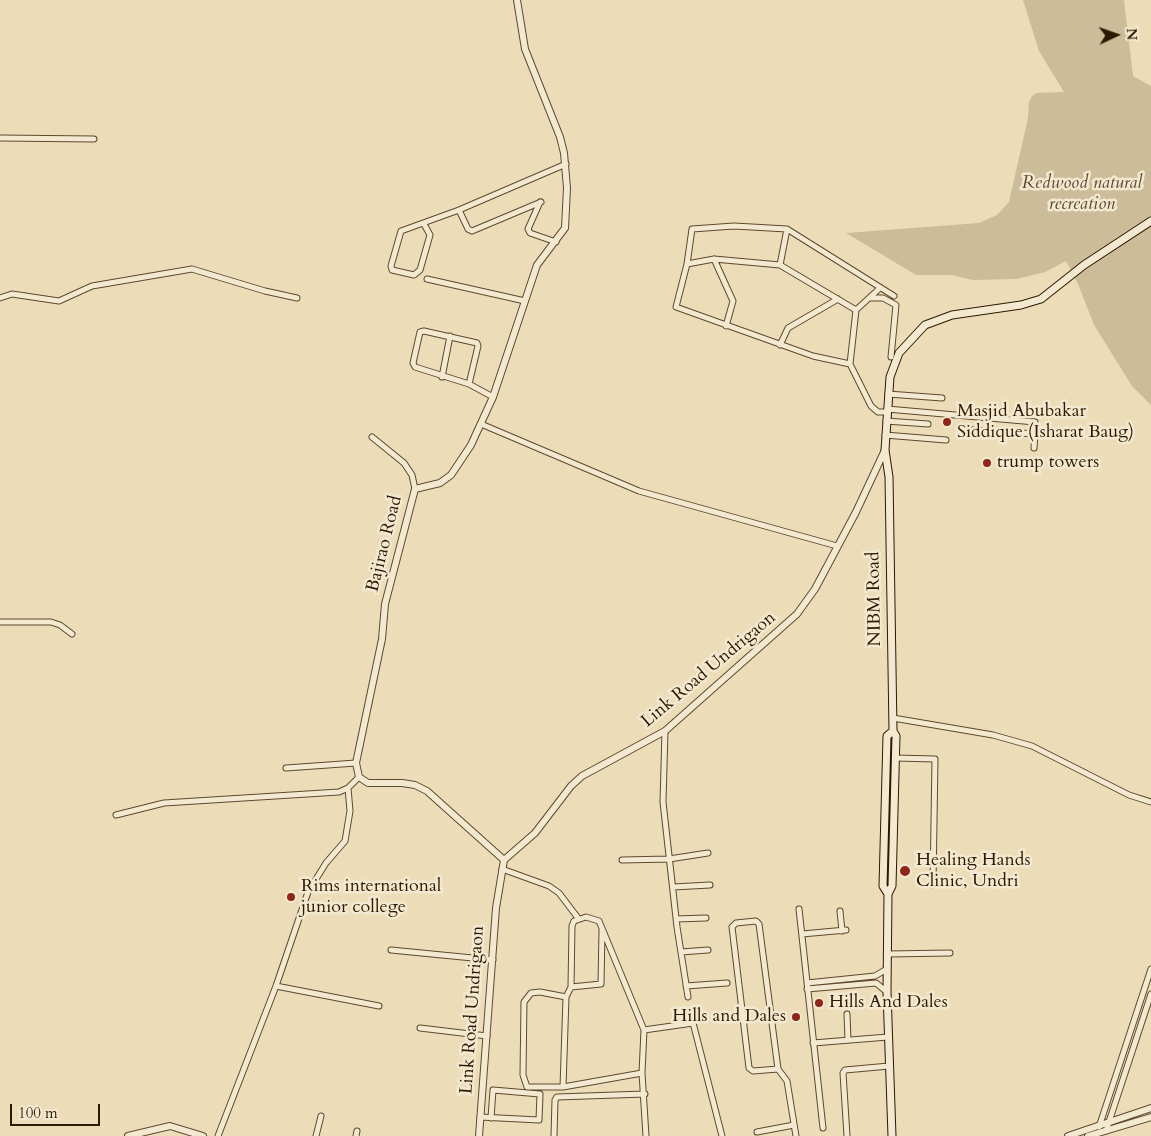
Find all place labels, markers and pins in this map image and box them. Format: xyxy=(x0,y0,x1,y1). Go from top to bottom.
place label: Masjid Abubakar Siddique (Isharat Baug) xyxy=(957,401,1134,444)
marker: Masjid Abubakar Siddique (Isharat Baug) xyxy=(941,416,953,428)
place label: trump towers xyxy=(997,452,1099,474)
marker: trump towers xyxy=(981,457,993,469)
place label: Healing Hands Clinic, Undri xyxy=(916,850,1030,892)
marker: Healing Hands Clinic, Undri xyxy=(898,864,912,878)
place label: Rims international junior college xyxy=(301,876,441,919)
marker: Rims international junior college xyxy=(285,891,297,903)
place label: Hills And Dales xyxy=(829,992,948,1014)
marker: Hills And Dales xyxy=(813,997,825,1009)
place label: Hills and Dales xyxy=(672,1006,786,1028)
marker: Hills and Dales xyxy=(790,1011,802,1023)

